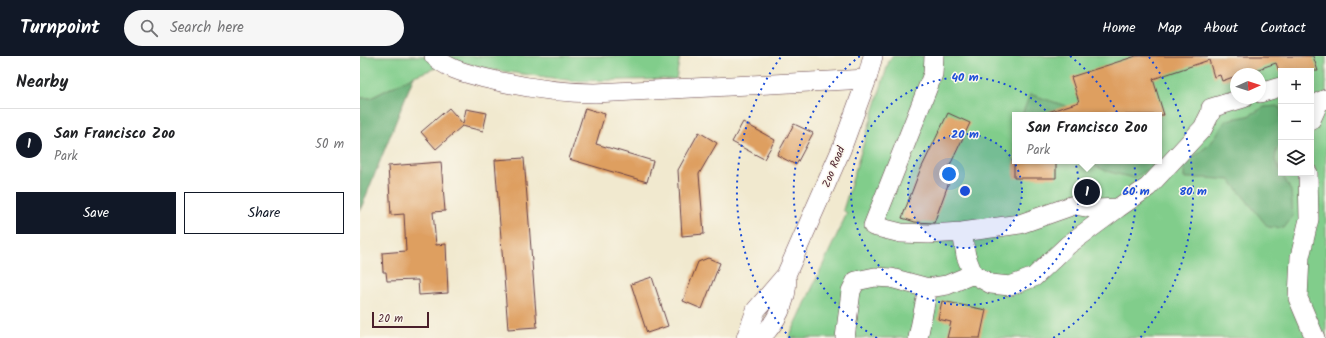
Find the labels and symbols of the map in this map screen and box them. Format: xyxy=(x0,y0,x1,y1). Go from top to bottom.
text: 40 m xyxy=(951,68,979,87)
north arrow xyxy=(1230,68,1266,104)
text: 20 m xyxy=(951,125,979,144)
street label: Zoo Road xyxy=(818,143,851,190)
your location xyxy=(939,164,959,184)
pin: 1 xyxy=(1074,177,1100,207)
text: 60 m xyxy=(1122,182,1150,201)
text: 80 m xyxy=(1179,182,1207,201)
centre of rings xyxy=(958,184,972,198)
scale bar xyxy=(372,310,429,329)

